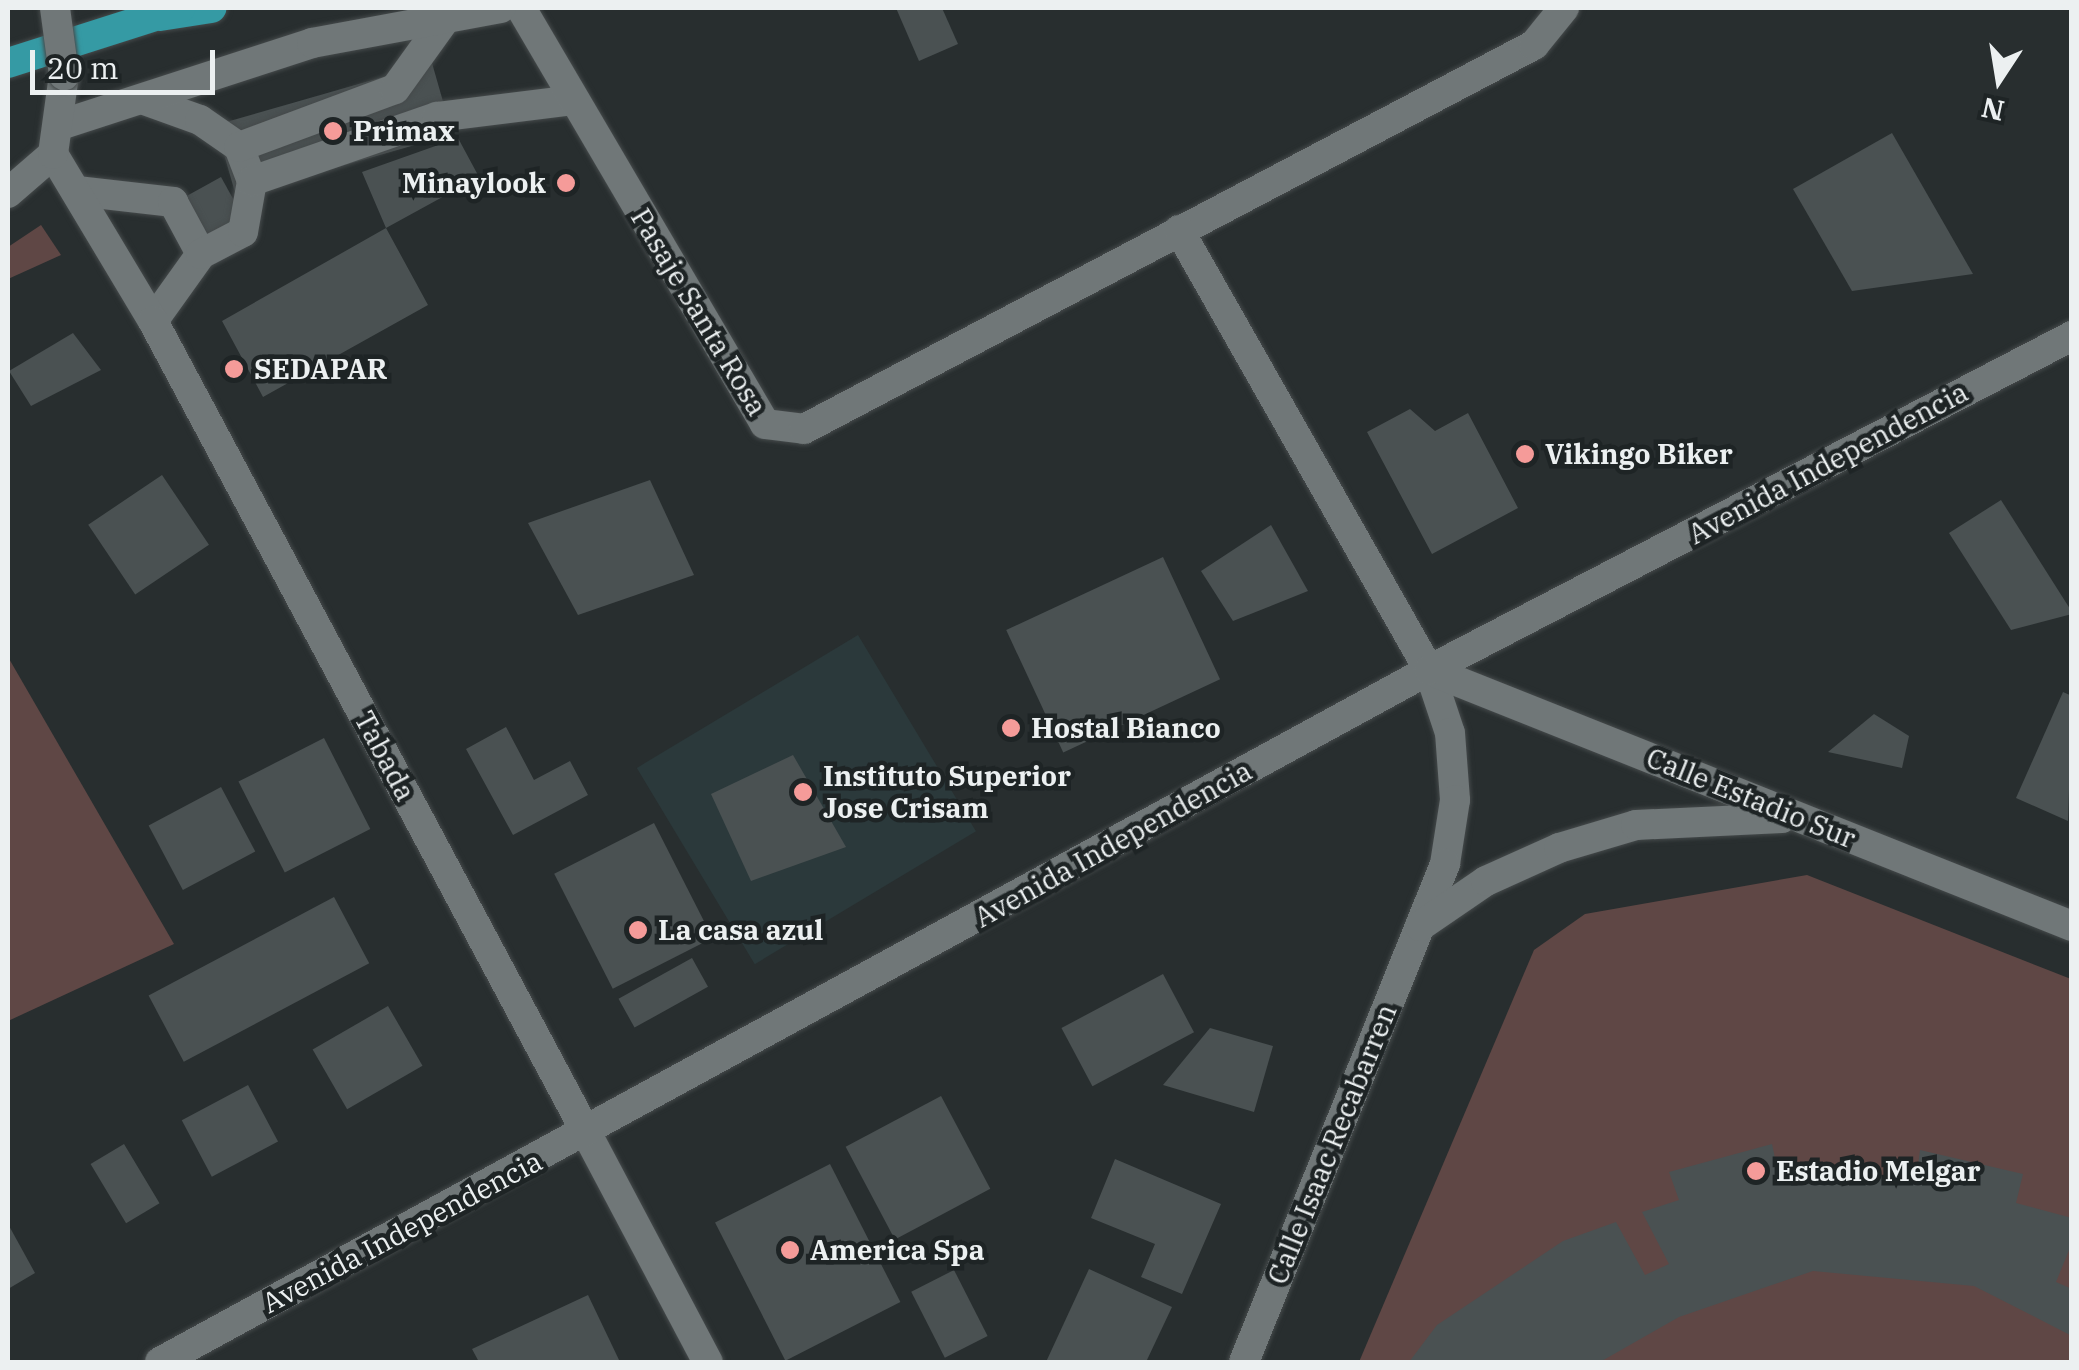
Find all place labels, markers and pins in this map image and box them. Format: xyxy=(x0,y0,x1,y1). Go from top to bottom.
place label: Primax xyxy=(353,114,455,148)
marker: Primax xyxy=(322,120,344,142)
place label: Minaylook xyxy=(402,166,546,200)
marker: Minaylook xyxy=(555,172,577,194)
place label: SEDAPAR xyxy=(254,352,387,386)
marker: SEDAPAR xyxy=(223,358,245,380)
place label: Vikingo Biker xyxy=(1545,437,1733,471)
marker: Vikingo Biker xyxy=(1514,443,1536,465)
place label: Hostal Bianco xyxy=(1031,711,1221,745)
marker: Hostal Bianco xyxy=(1000,717,1022,739)
place label: Instituto Superior Jose Crisam xyxy=(823,759,1071,825)
marker: Instituto Superior Jose Crisam xyxy=(792,781,814,803)
place label: La casa azul xyxy=(658,913,823,947)
marker: La casa azul xyxy=(627,919,649,941)
place label: Estadio Melgar xyxy=(1776,1154,1981,1188)
marker: Estadio Melgar xyxy=(1745,1160,1767,1182)
place label: America Spa xyxy=(810,1233,985,1267)
marker: America Spa xyxy=(779,1239,801,1261)

